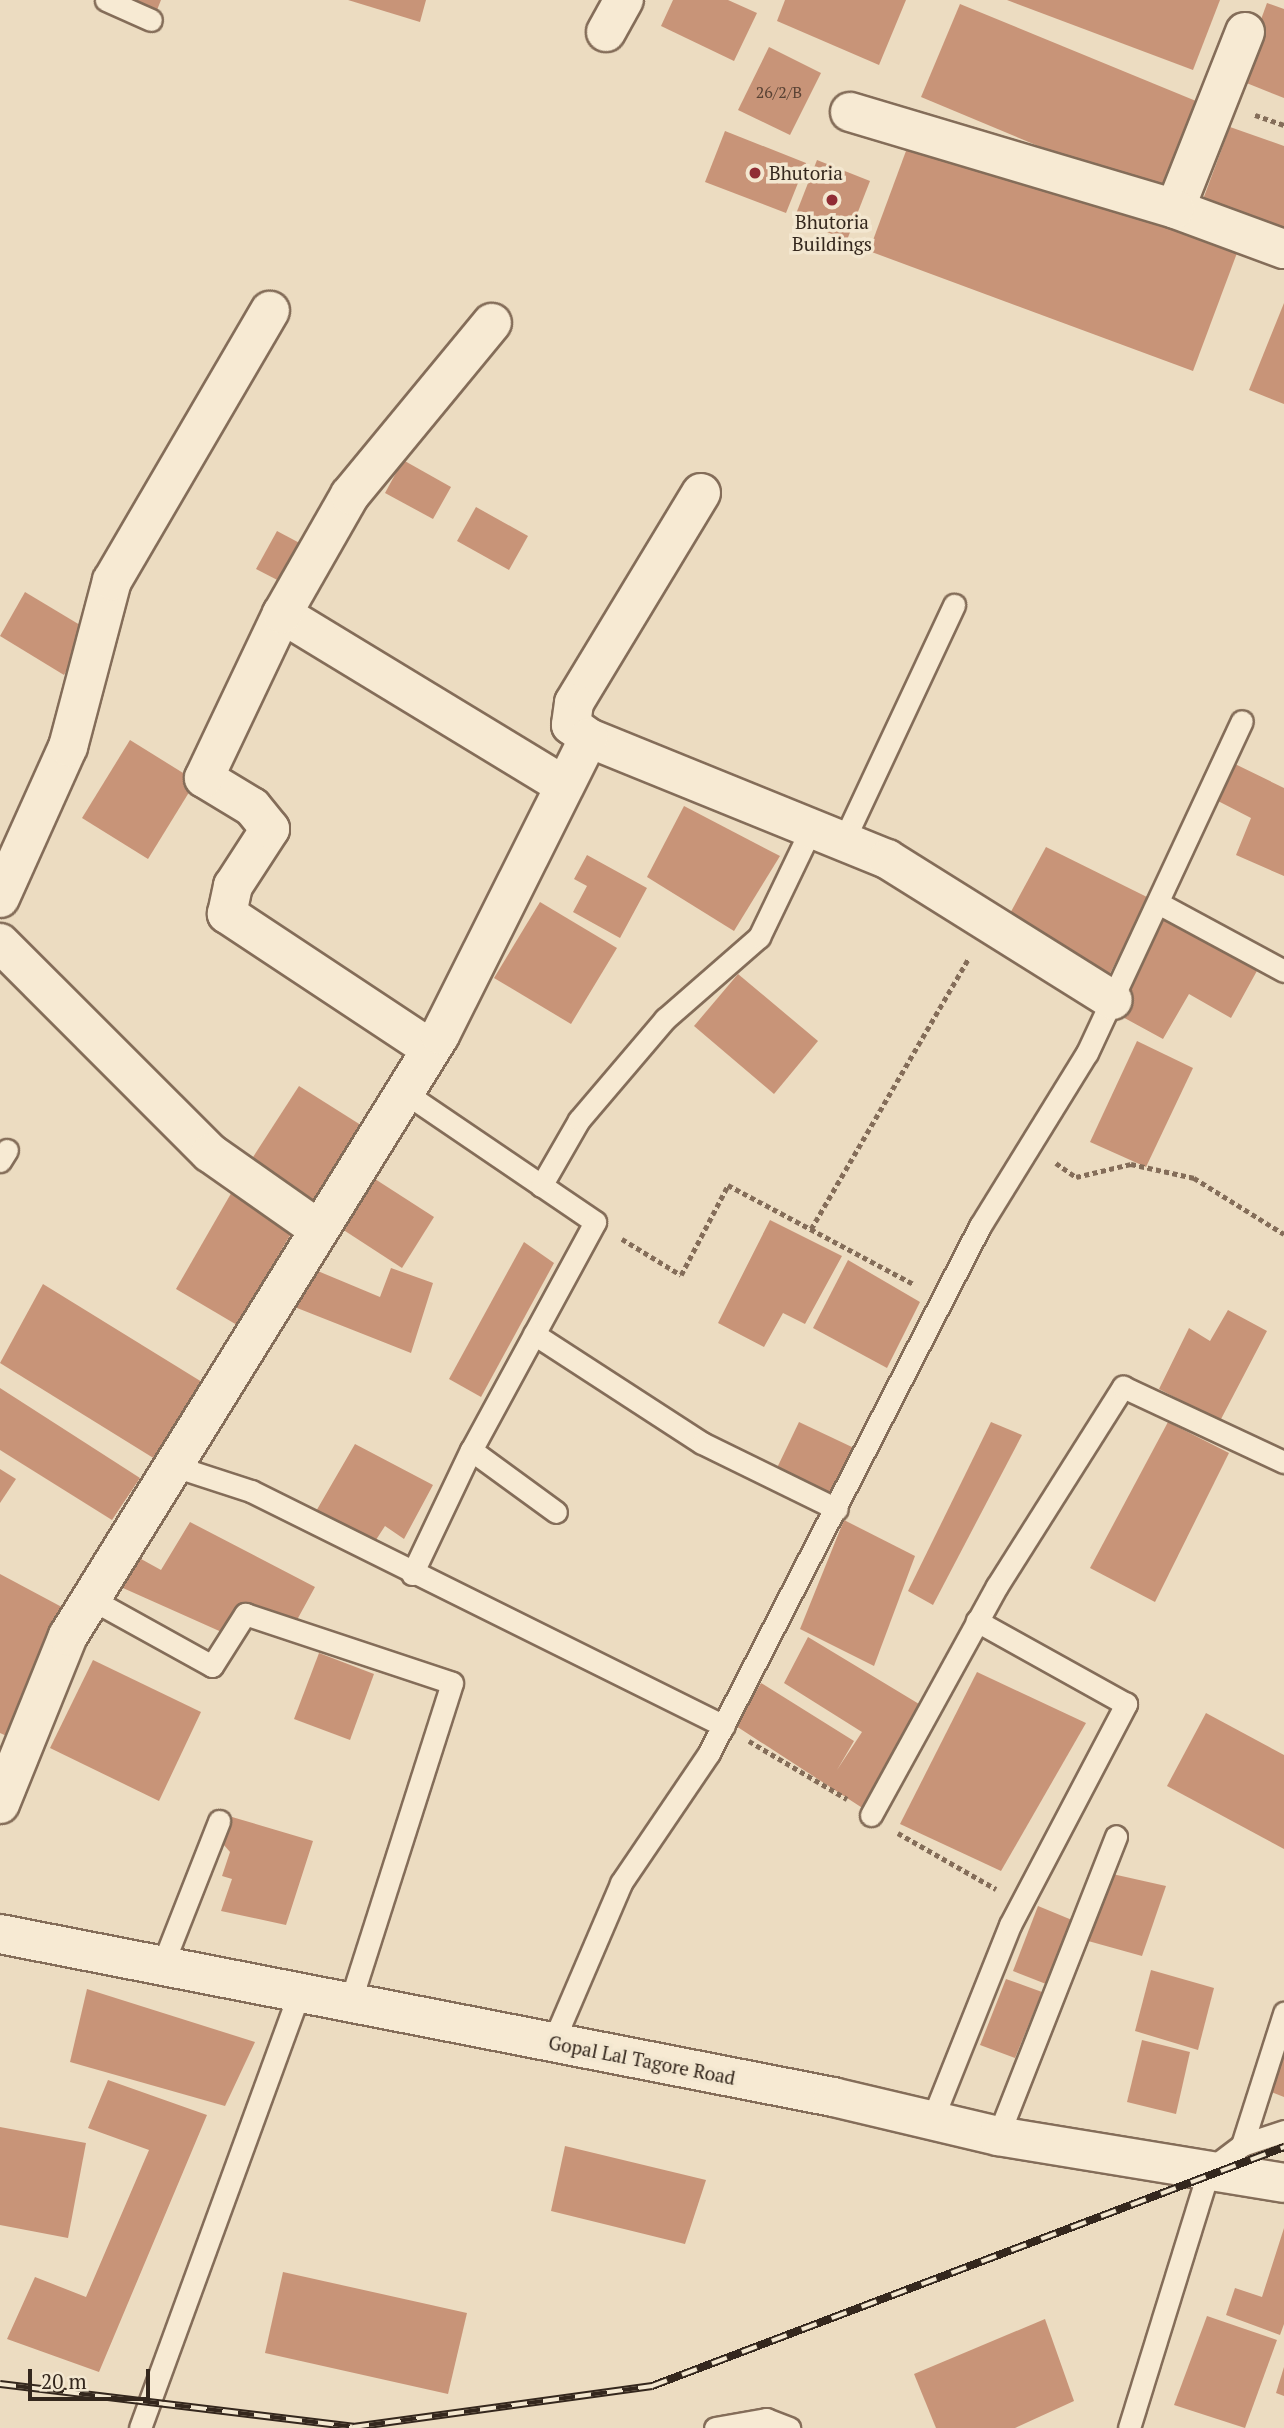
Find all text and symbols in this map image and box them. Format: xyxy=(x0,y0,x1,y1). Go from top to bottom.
house number: 26/2/B xyxy=(756,82,802,102)
place label: Bhutoria xyxy=(769,162,843,184)
marker: Bhutoria xyxy=(747,165,763,181)
marker: Bhutoria Buildings xyxy=(824,192,840,208)
place label: Bhutoria Buildings xyxy=(792,211,872,255)
street label: Gopal Lal Tagore Road xyxy=(547,2031,737,2089)
scale bar xyxy=(32,2354,154,2398)
text: 20 m xyxy=(41,2367,87,2395)

